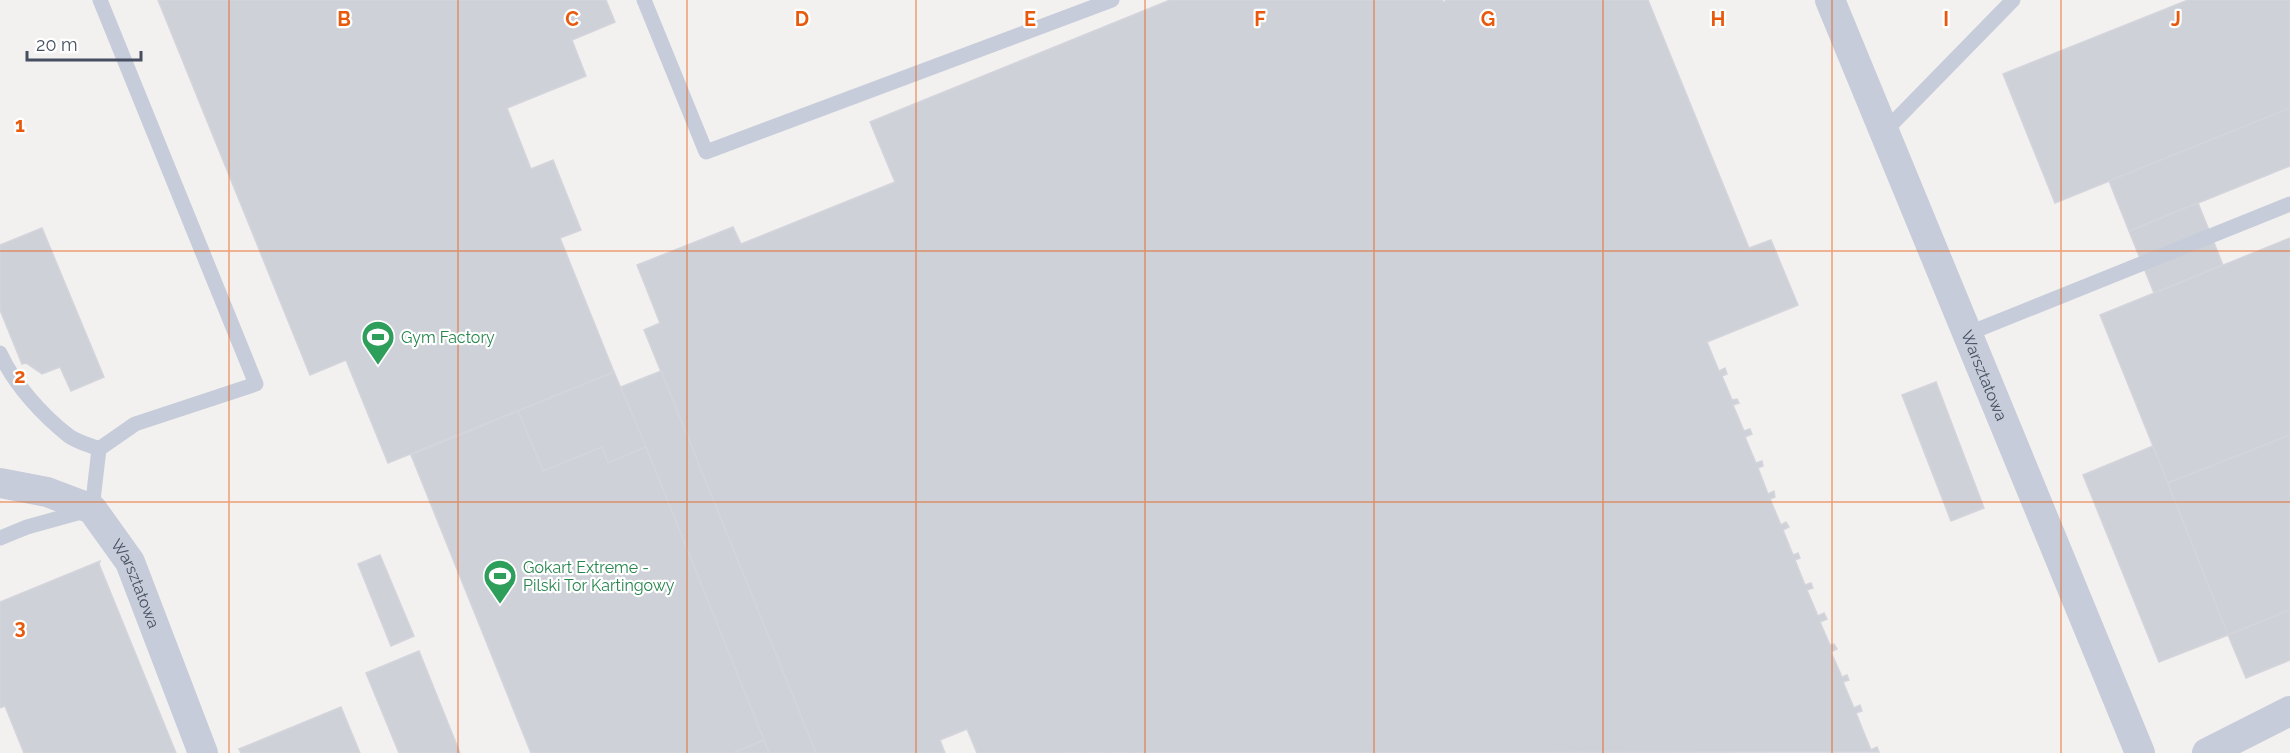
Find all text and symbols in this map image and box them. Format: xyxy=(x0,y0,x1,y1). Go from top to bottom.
text: B xyxy=(337,7,351,31)
text: C xyxy=(565,7,579,31)
text: D xyxy=(795,7,809,31)
text: E xyxy=(1024,7,1036,31)
text: F xyxy=(1254,7,1266,31)
text: G xyxy=(1481,7,1495,31)
text: H xyxy=(1711,7,1725,31)
text: I xyxy=(1943,7,1949,31)
text: J xyxy=(2171,7,2181,31)
scale bar xyxy=(27,24,141,62)
text: 20 m xyxy=(36,34,78,55)
text: 1 xyxy=(15,113,25,137)
sports icon: Gym Factory xyxy=(360,319,396,366)
street label: Warsztatowa xyxy=(1958,327,2012,423)
place label: Gym Factory xyxy=(401,328,495,347)
text: 2 xyxy=(14,364,26,388)
street label: Warsztatowa xyxy=(107,535,164,631)
sports icon: Gokart Extreme - Pilski Tor Kartingowy xyxy=(482,558,518,605)
place label: Gokart Extreme - Pilski Tor Kartingowy xyxy=(523,558,675,595)
text: 3 xyxy=(14,615,26,639)

